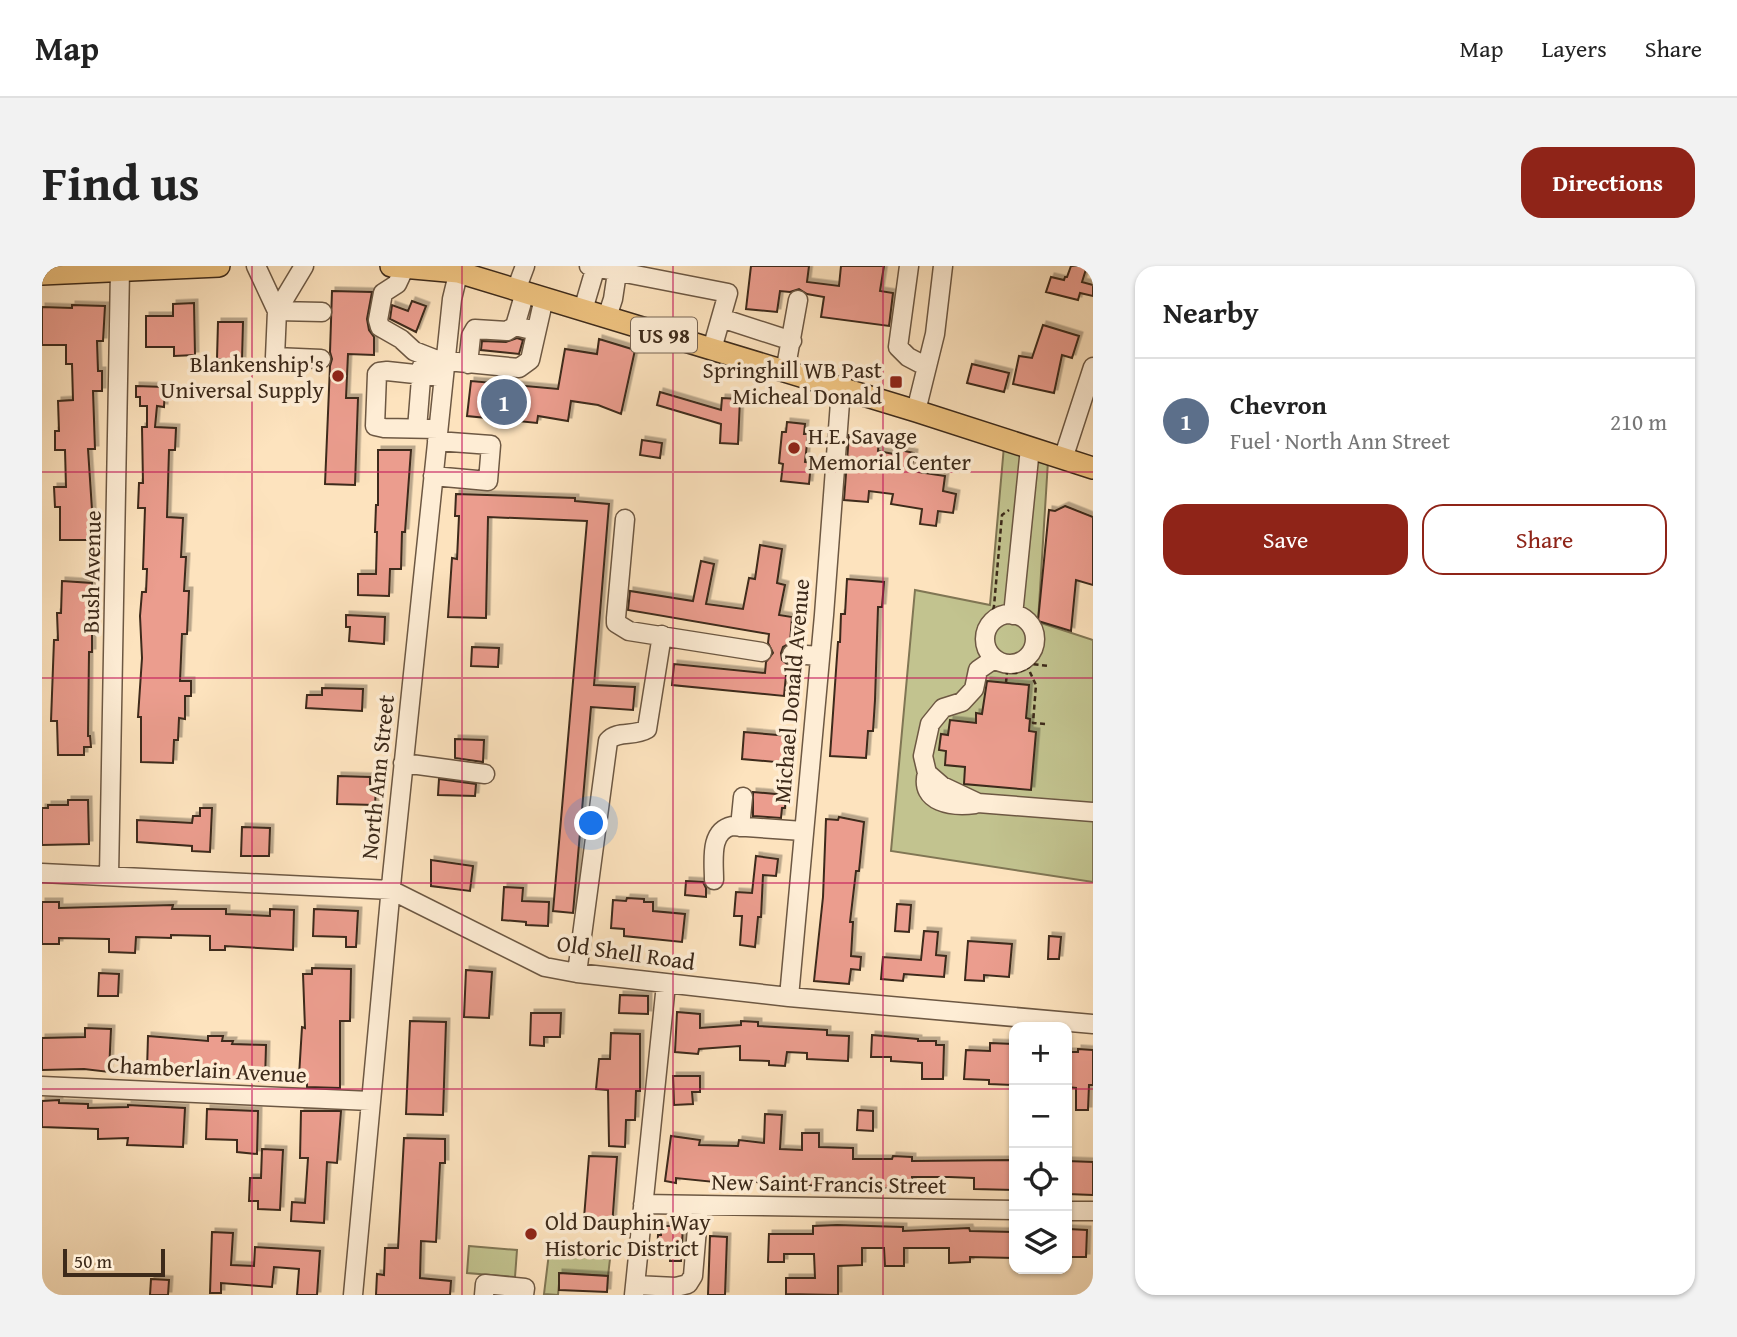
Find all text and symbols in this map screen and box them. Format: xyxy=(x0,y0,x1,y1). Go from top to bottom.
text: Map xyxy=(35,24,99,72)
text: Map xyxy=(1460,31,1503,66)
text: Layers xyxy=(1541,31,1607,66)
text: Share xyxy=(1645,31,1702,66)
text: Find us xyxy=(42,146,200,218)
button: Directions xyxy=(1521,147,1695,218)
text: Nearby xyxy=(1163,290,1259,334)
road number: US 98 xyxy=(631,318,697,352)
place label: Blankenship's Universal Supply xyxy=(160,347,325,406)
place label: Springhill WB Past Micheal Donald xyxy=(703,353,883,412)
marker: Blankenship's Universal Supply xyxy=(330,368,346,384)
marker: Springhill WB Past Micheal Donald xyxy=(888,374,904,390)
pin: 1 xyxy=(481,376,527,428)
text: Chevron xyxy=(1230,385,1327,424)
text: 1 xyxy=(1180,405,1192,438)
text: 210 m xyxy=(1610,405,1667,438)
place label: H.E. Savage Memorial Center xyxy=(808,419,972,478)
text: Fuel · North Ann Street xyxy=(1230,424,1450,457)
marker: H.E. Savage Memorial Center xyxy=(786,440,802,456)
button: Save xyxy=(1163,504,1408,575)
button: Share xyxy=(1422,504,1667,575)
street label: Bush Avenue xyxy=(73,510,109,634)
street label: Michael Donald Avenue xyxy=(765,577,817,805)
street label: North Ann Street xyxy=(352,693,402,861)
your location xyxy=(574,806,608,840)
street label: Old Shell Road xyxy=(555,926,698,978)
map controls xyxy=(1009,1022,1072,1274)
button: + xyxy=(1009,1022,1072,1085)
street label: Chamberlain Avenue xyxy=(106,1047,308,1091)
button: − xyxy=(1009,1085,1072,1148)
button: locate xyxy=(1009,1148,1072,1211)
street label: New Saint Francis Street xyxy=(711,1164,947,1202)
place label: Old Dauphin Way Historic District xyxy=(545,1205,711,1264)
button: layers xyxy=(1009,1211,1072,1274)
marker: Old Dauphin Way Historic District xyxy=(523,1226,539,1242)
scale bar xyxy=(63,1246,164,1278)
text: 50 m xyxy=(74,1247,112,1275)

